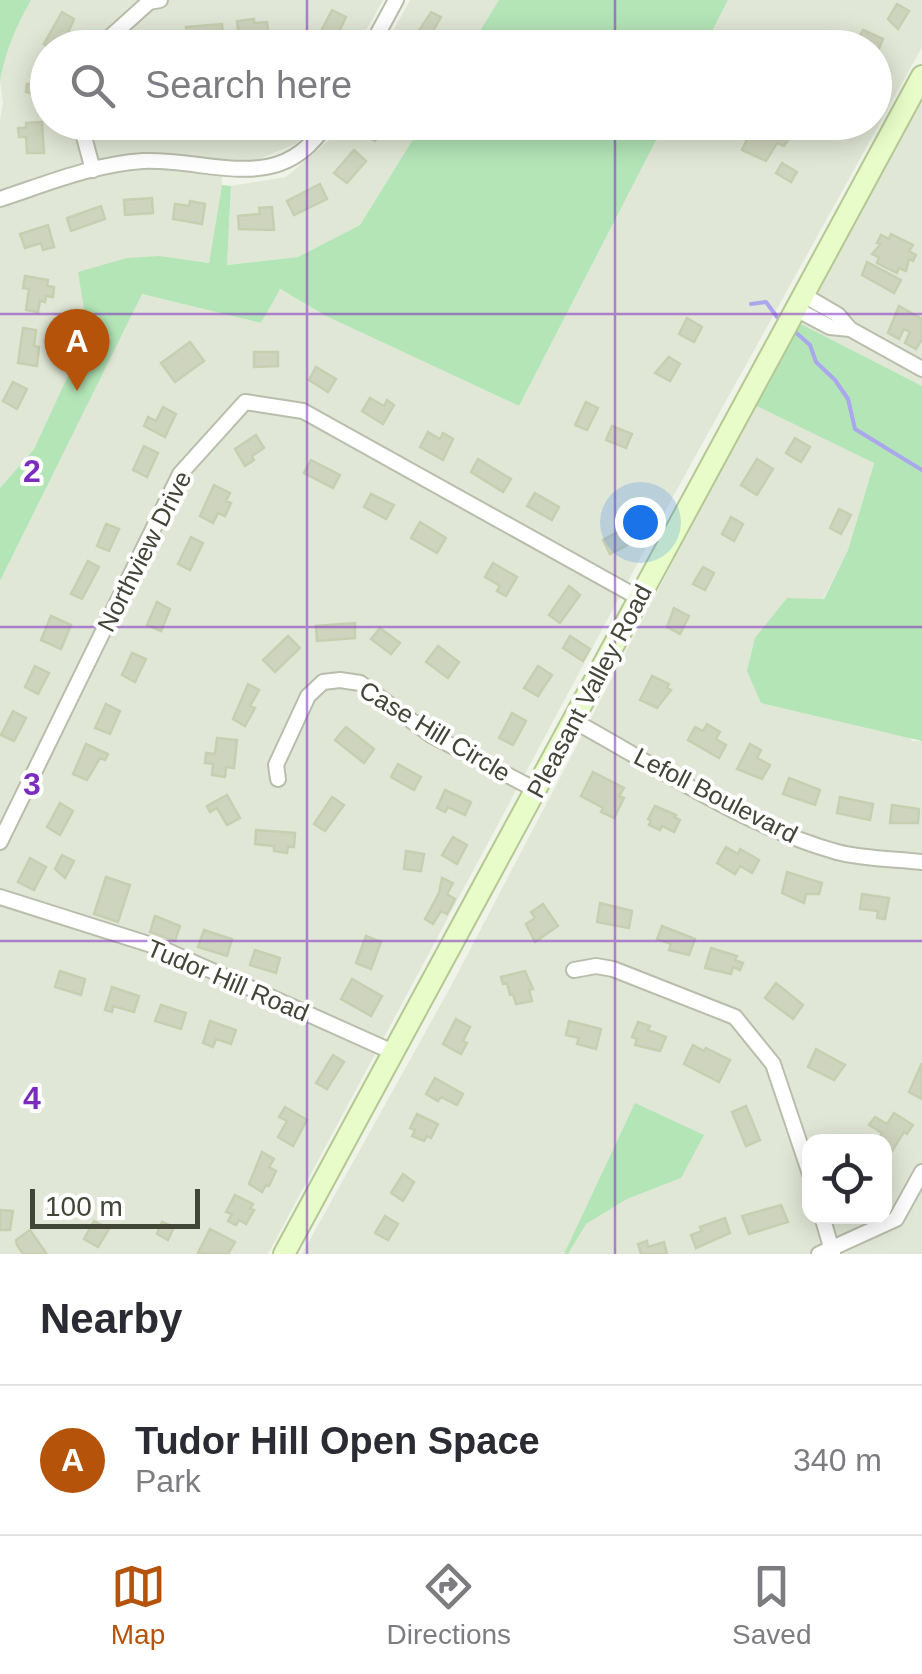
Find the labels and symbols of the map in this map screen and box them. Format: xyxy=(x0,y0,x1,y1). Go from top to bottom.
pin: A xyxy=(44,308,110,391)
text: 2 xyxy=(23,453,41,489)
street label: Northview Drive xyxy=(91,466,197,636)
your location xyxy=(615,497,666,548)
street label: Pleasant Valley Road xyxy=(521,580,657,802)
street label: Case Hill Circle xyxy=(355,675,515,787)
street label: Lefoll Boulevard xyxy=(630,742,802,848)
text: 3 xyxy=(23,766,41,802)
street label: Tudor Hill Road xyxy=(143,933,313,1027)
text: 4 xyxy=(23,1080,41,1116)
scale bar xyxy=(30,1184,200,1228)

